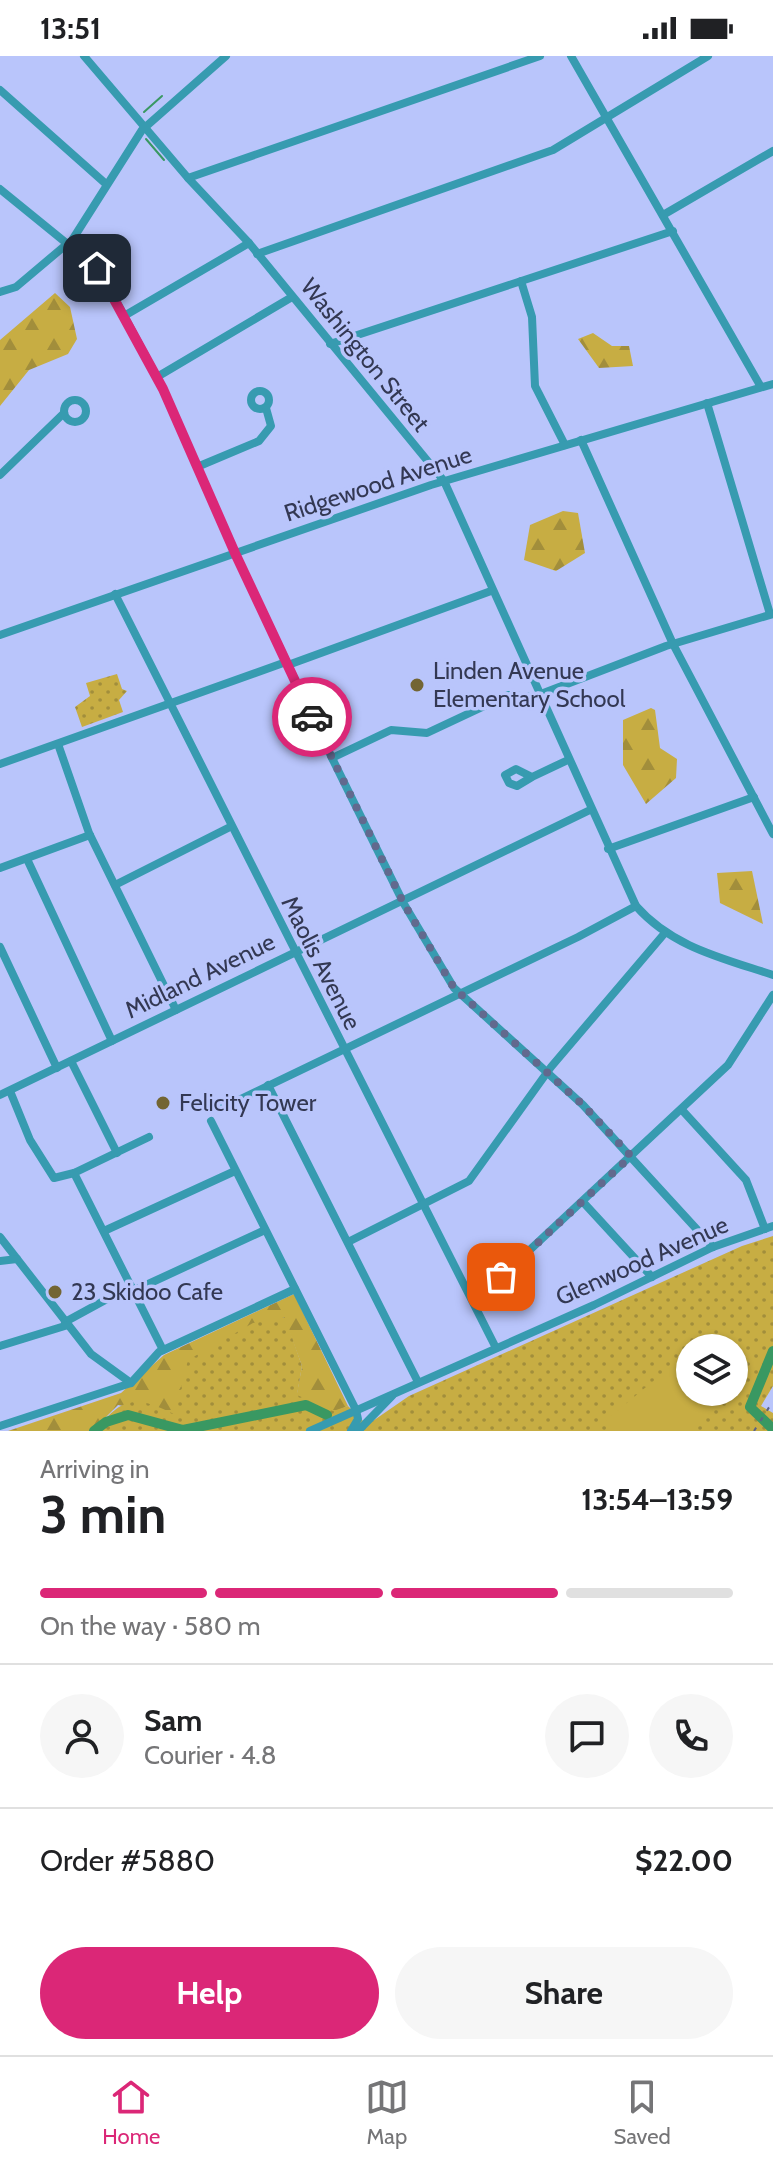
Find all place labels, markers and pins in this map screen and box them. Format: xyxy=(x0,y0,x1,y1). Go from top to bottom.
pin xyxy=(63,234,131,302)
place label: Linden Avenue Elementary School xyxy=(433,656,626,713)
marker: Linden Avenue Elementary School xyxy=(408,676,426,694)
place label: Felicity Tower xyxy=(179,1088,317,1117)
marker: Felicity Tower xyxy=(154,1094,172,1112)
pin xyxy=(467,1243,535,1311)
place label: 23 Skidoo Cafe xyxy=(71,1277,223,1306)
marker: 23 Skidoo Cafe xyxy=(46,1283,64,1301)

